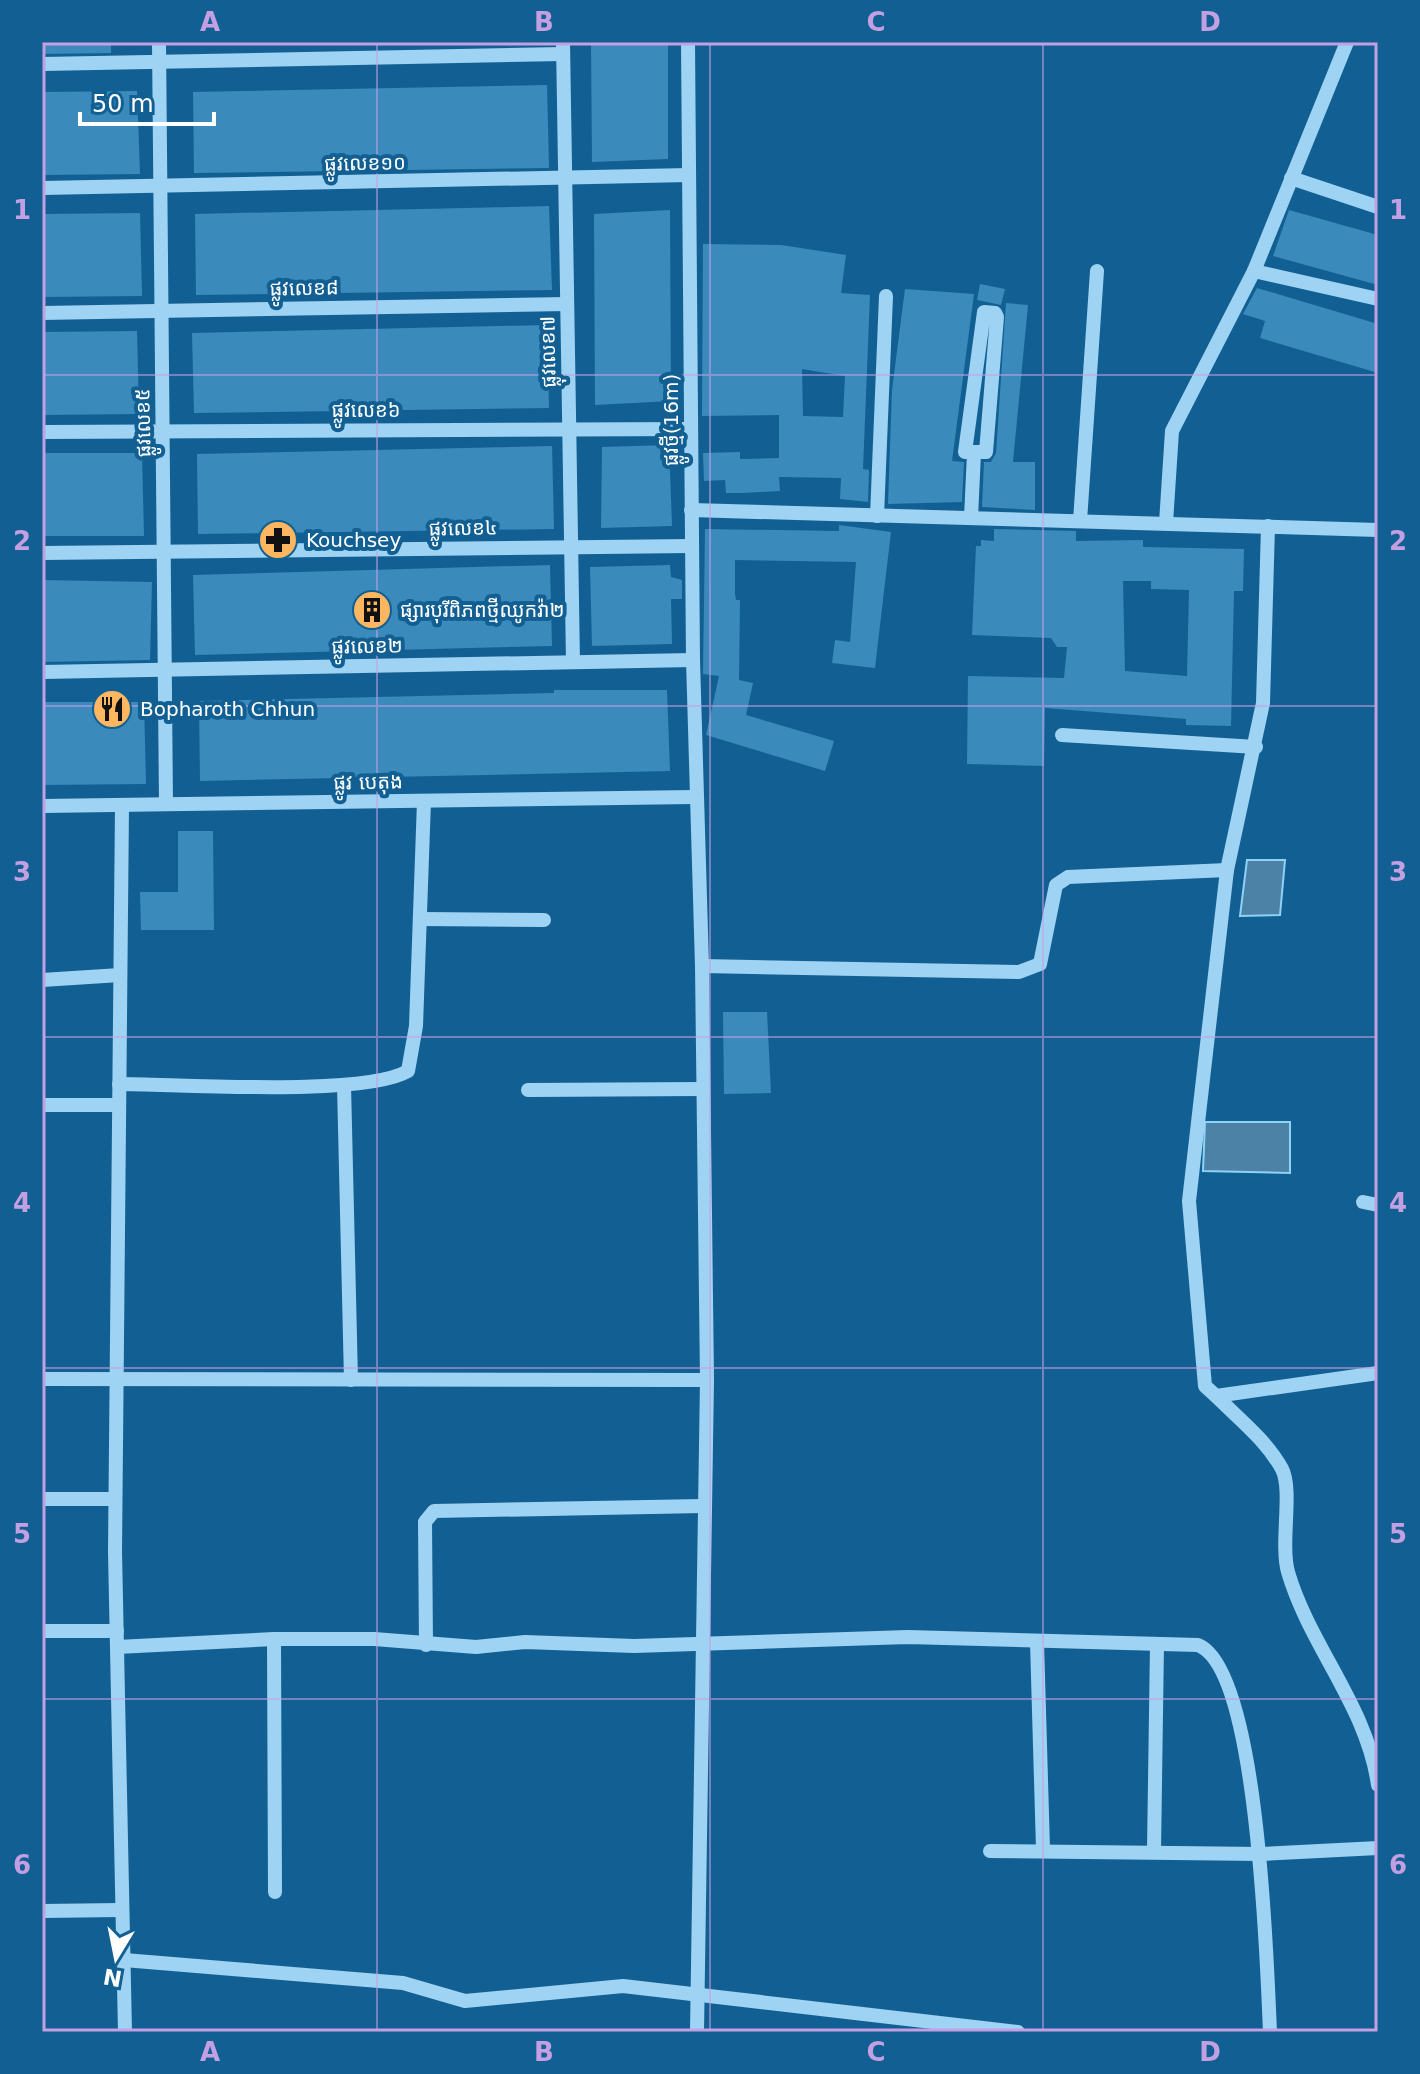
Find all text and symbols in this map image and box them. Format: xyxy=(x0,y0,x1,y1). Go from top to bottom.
text: A xyxy=(200,7,220,37)
text: B xyxy=(534,7,554,37)
text: C xyxy=(866,7,886,37)
text: D xyxy=(1199,7,1221,37)
scale bar xyxy=(80,76,214,126)
text: 50 m xyxy=(92,90,154,118)
street label: ផ្លូវលេខ១០ xyxy=(324,150,406,183)
text: 1 xyxy=(13,195,31,225)
text: 1 xyxy=(1389,195,1407,225)
street label: ផ្លូវលេខ៨ xyxy=(269,275,339,308)
street label: ផ្លុវលេខ៧ xyxy=(535,316,568,388)
street label: ផ្លូវថ្មី(16m) xyxy=(658,374,690,466)
street label: ផ្លូវលេខ៥ xyxy=(130,388,163,458)
street label: ផ្លូវលេខ៦ xyxy=(332,398,400,429)
street label: ផ្លូវលេខ៤ xyxy=(428,515,498,548)
pharmacy icon: Kouchsey xyxy=(257,519,299,561)
text: 2 xyxy=(13,526,31,556)
text: 2 xyxy=(1389,526,1407,556)
place label: Kouchsey xyxy=(306,528,401,552)
building icon: ផ្សារបុរីពិភពថ្មីឈូកវ៉ា២ xyxy=(351,589,393,631)
place label: ផ្សារបុរីពិភពថ្មីឈូកវ៉ា២ xyxy=(400,597,564,624)
street label: ផ្លូវលេខ២ xyxy=(331,633,403,666)
restaurant icon: Bopharoth Chhun xyxy=(91,688,133,730)
place label: Bopharoth Chhun xyxy=(140,697,315,721)
street label: ផ្លូវ បេតុង xyxy=(333,769,403,802)
text: 3 xyxy=(13,857,31,887)
text: 3 xyxy=(1389,857,1407,887)
text: 4 xyxy=(13,1188,31,1218)
text: 4 xyxy=(1389,1188,1407,1218)
text: 5 xyxy=(13,1519,31,1549)
text: 5 xyxy=(1389,1519,1407,1549)
text: 6 xyxy=(13,1850,31,1880)
text: 6 xyxy=(1389,1850,1407,1880)
north arrow xyxy=(76,1918,156,1998)
text: N xyxy=(101,1963,124,1991)
text: A xyxy=(200,2037,220,2067)
text: B xyxy=(534,2037,554,2067)
text: C xyxy=(866,2037,886,2067)
text: D xyxy=(1199,2037,1221,2067)

